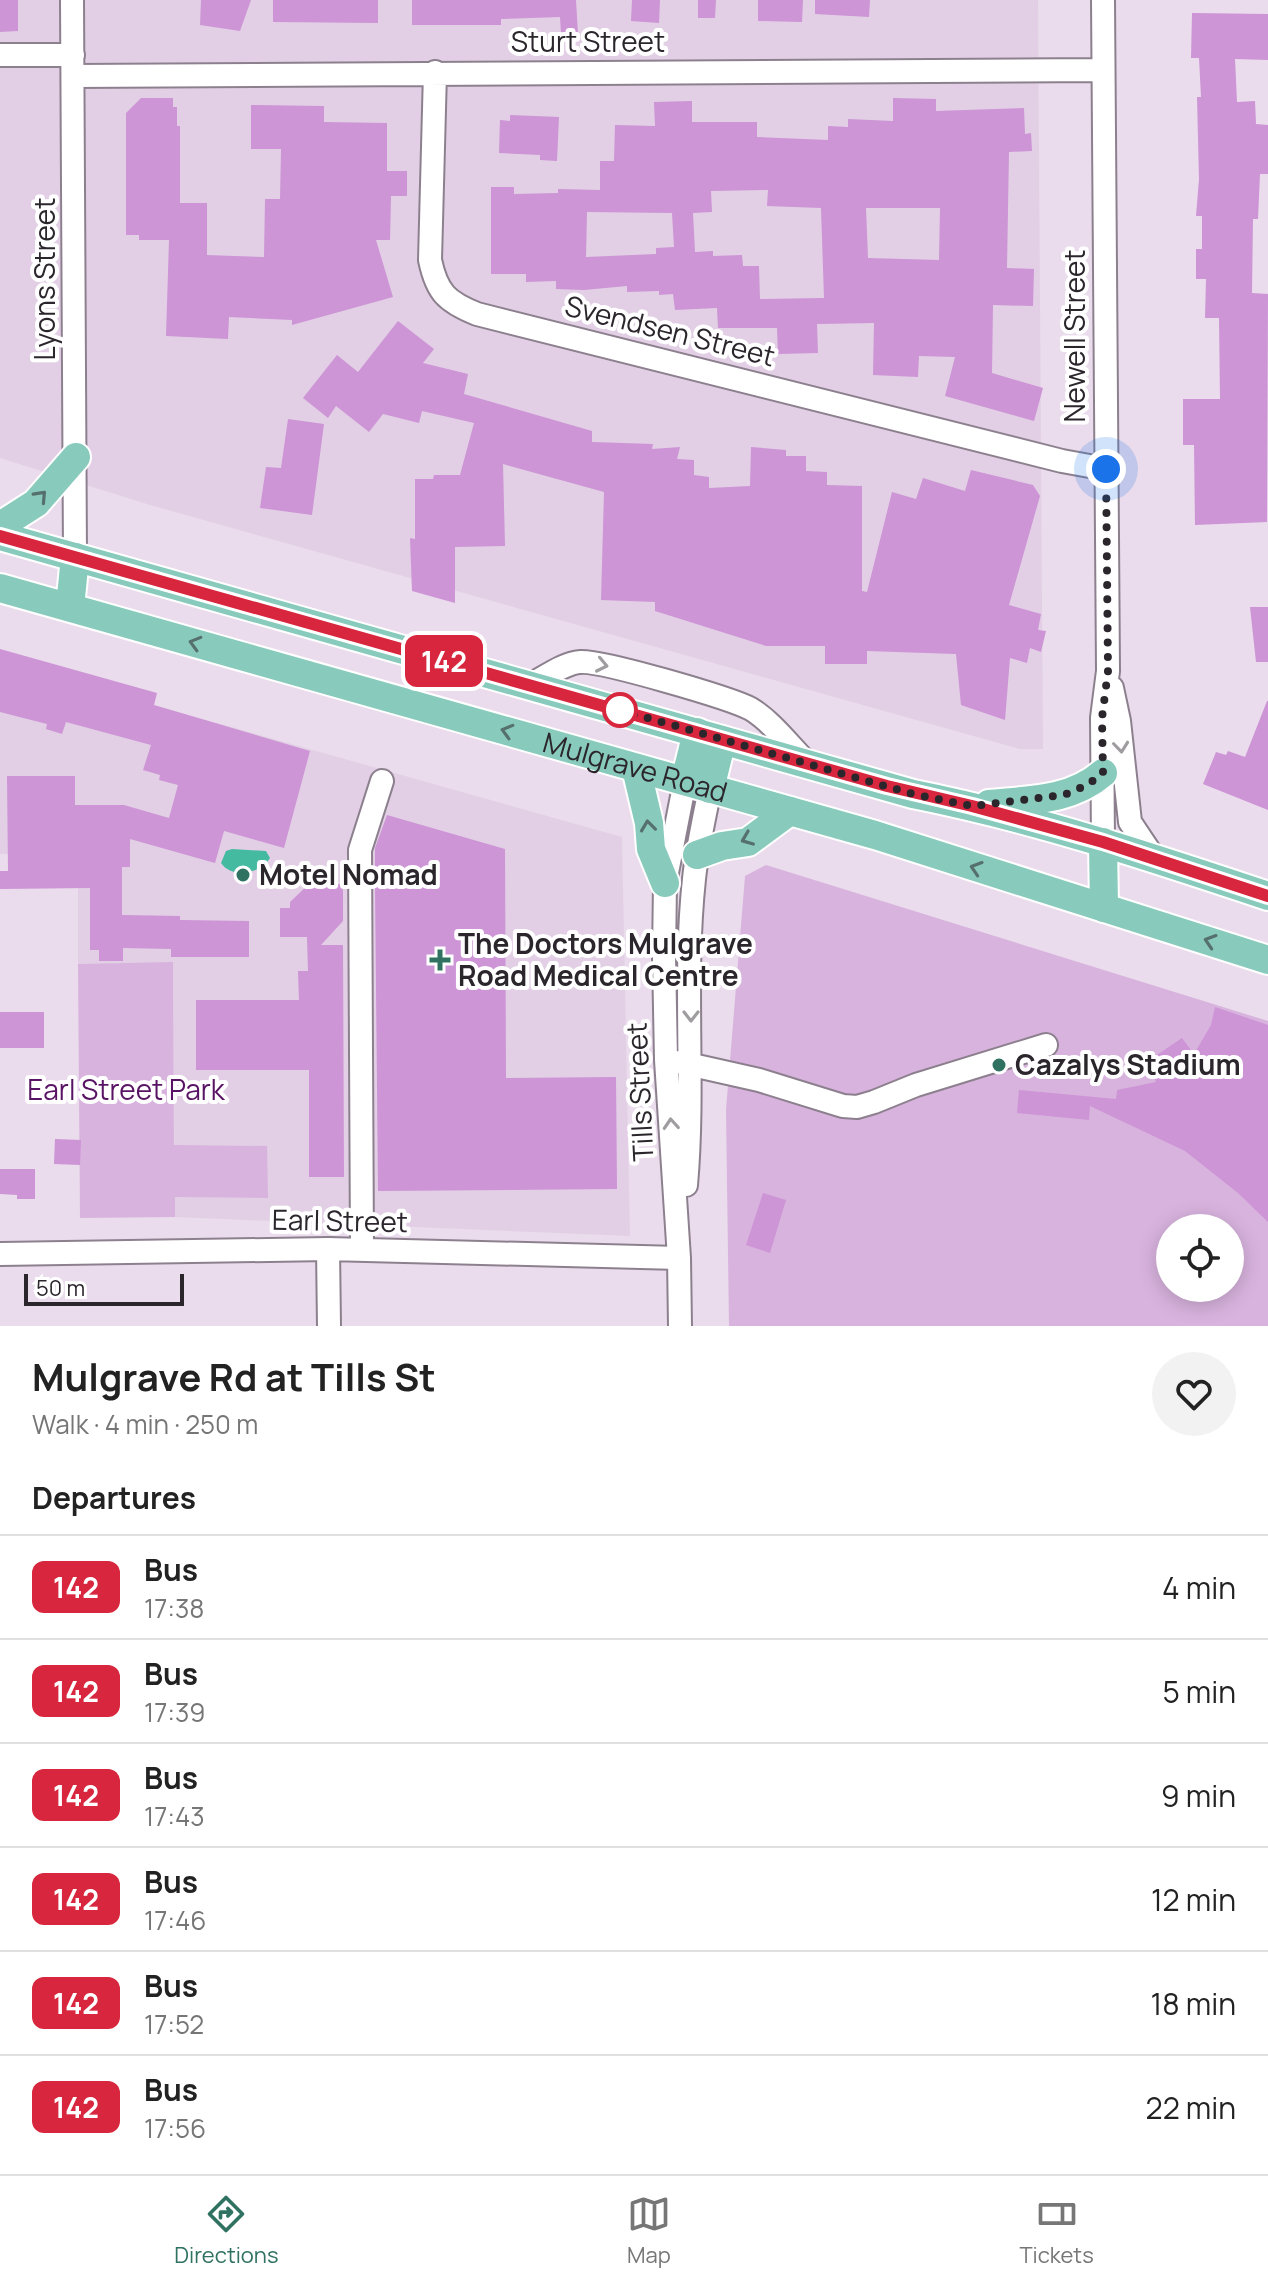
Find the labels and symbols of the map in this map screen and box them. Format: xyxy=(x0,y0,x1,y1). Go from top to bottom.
street label: Sturt Street xyxy=(511,22,665,60)
street label: Lyons Street xyxy=(25,198,63,360)
street label: Newell Street xyxy=(1055,249,1093,423)
street label: Svendsen Street xyxy=(561,286,779,374)
your location xyxy=(1086,449,1126,489)
one-way arrow xyxy=(32,490,46,505)
line badge: 142 xyxy=(398,635,490,687)
one-way arrow xyxy=(189,636,203,652)
one-way arrow xyxy=(595,656,608,673)
unlabelled marker xyxy=(603,693,637,727)
street label: Mulgrave Road xyxy=(539,722,732,810)
one-way arrow xyxy=(500,724,514,740)
one-way arrow xyxy=(1113,741,1130,754)
one-way arrow xyxy=(640,819,657,833)
one-way arrow xyxy=(740,829,755,845)
place label: Motel Nomad xyxy=(259,855,438,893)
one-way arrow xyxy=(970,861,984,877)
marker: Motel Nomad xyxy=(234,866,252,884)
place label: The Doctors Mulgrave Road Medical Centre xyxy=(458,924,753,994)
one-way arrow xyxy=(1203,934,1217,950)
marker: The Doctors Mulgrave Road Medical Centre xyxy=(429,949,451,971)
one-way arrow xyxy=(682,1010,700,1023)
street label: Tills Street xyxy=(616,1022,662,1162)
place label: Cazalys Stadium xyxy=(1015,1045,1241,1083)
marker: Cazalys Stadium xyxy=(990,1056,1008,1074)
park label: Earl Street Park xyxy=(27,1070,226,1108)
one-way arrow xyxy=(663,1117,680,1130)
street label: Earl Street xyxy=(272,1200,408,1240)
scale bar xyxy=(24,1270,184,1306)

